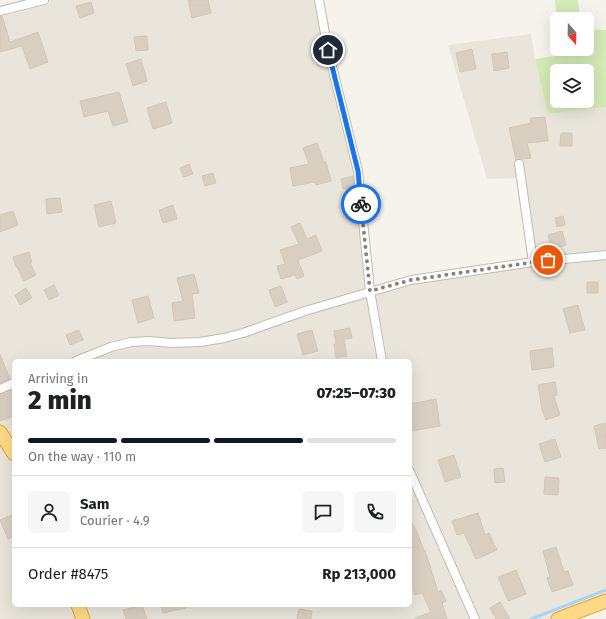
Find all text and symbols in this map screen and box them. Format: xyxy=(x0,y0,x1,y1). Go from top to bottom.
north arrow xyxy=(550,12,594,56)
map controls xyxy=(550,12,594,108)
pin xyxy=(311,33,345,67)
icon: home xyxy=(317,39,339,61)
button: layers xyxy=(550,64,594,108)
courier xyxy=(341,184,381,224)
icon: bike xyxy=(350,193,372,215)
pin xyxy=(531,243,565,277)
icon: bag xyxy=(537,249,559,271)
text: Arriving in xyxy=(28,371,88,386)
text: 07:25–07:30 xyxy=(316,384,396,402)
text: 2 min xyxy=(28,385,92,416)
text: On the way · 110 m xyxy=(28,449,136,464)
button: person xyxy=(28,491,70,533)
button: chat xyxy=(302,491,344,533)
button: phone xyxy=(354,491,396,533)
text: Sam xyxy=(80,495,109,513)
text: Courier · 4.9 xyxy=(80,513,150,528)
text: Order #8475 xyxy=(28,565,108,583)
text: Rp 213,000 xyxy=(322,565,396,583)

